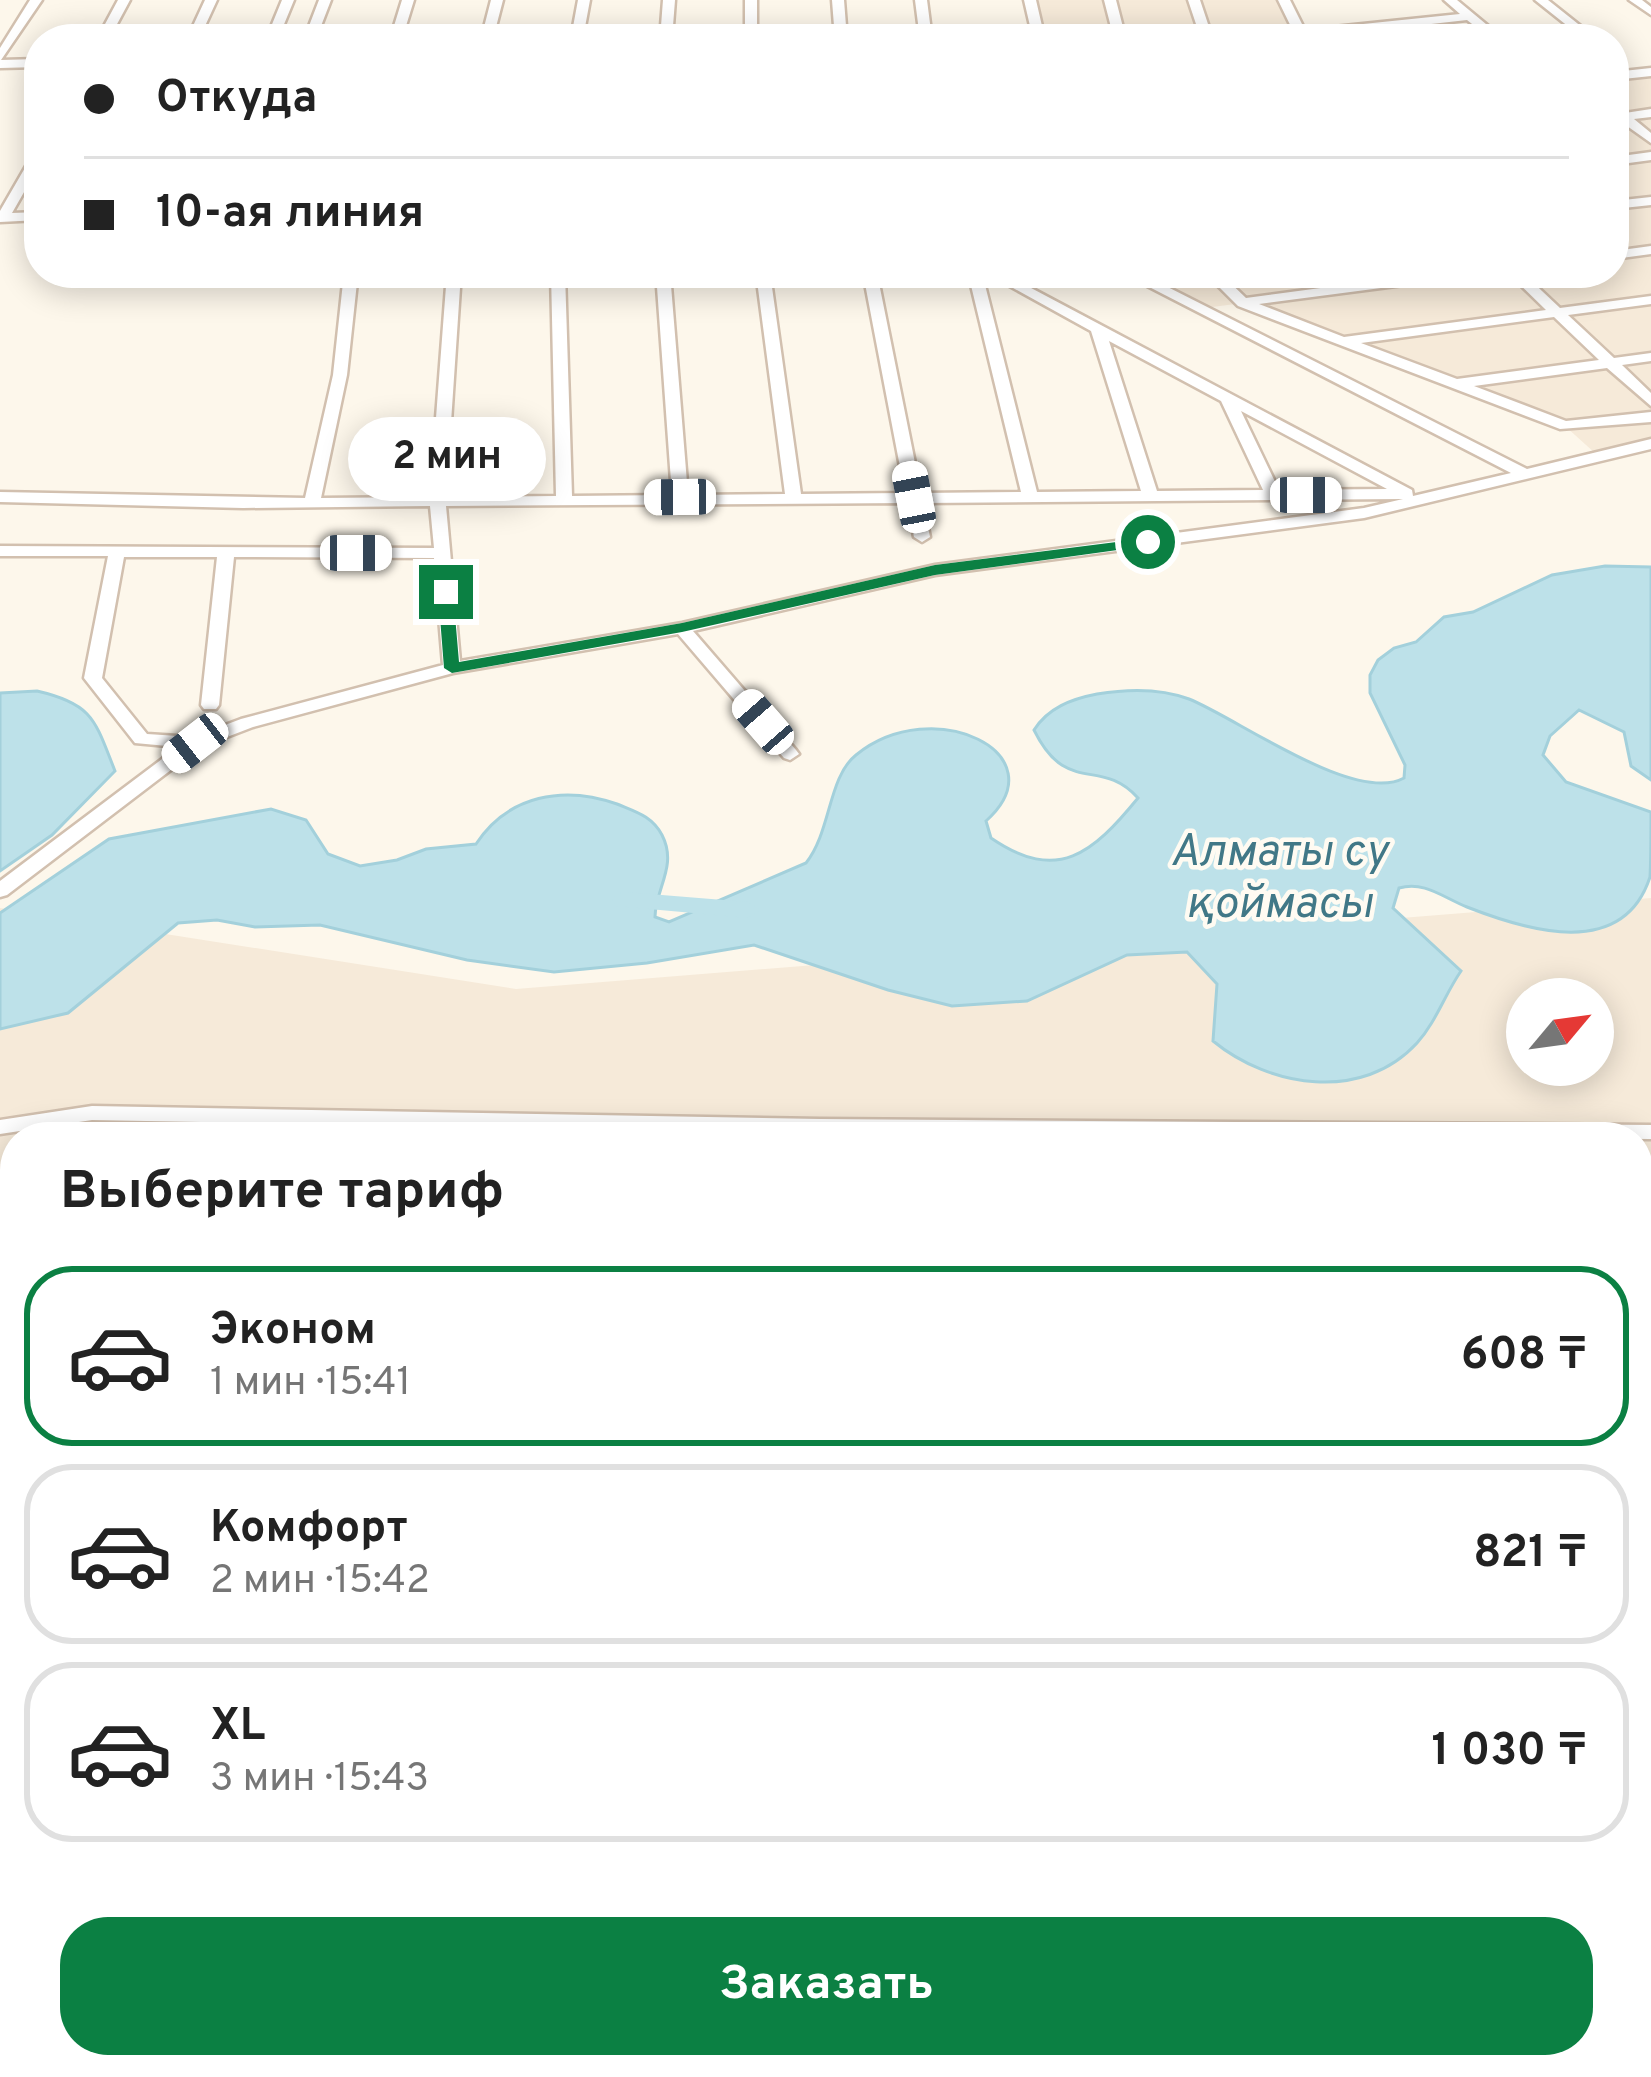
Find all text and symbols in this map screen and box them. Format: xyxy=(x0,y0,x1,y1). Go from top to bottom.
text: Откуда xyxy=(156,71,317,128)
text: 10-ая линия xyxy=(156,186,424,243)
callout: 2 мин xyxy=(347,418,545,502)
text: 2 мин xyxy=(392,434,502,483)
car xyxy=(889,458,939,536)
car xyxy=(1270,477,1342,513)
car xyxy=(644,478,716,516)
route start xyxy=(1121,515,1175,569)
car xyxy=(320,535,392,571)
route end xyxy=(419,565,473,619)
car xyxy=(726,683,800,761)
car xyxy=(156,707,234,779)
water label: Алматы су қоймасы xyxy=(1170,825,1391,934)
north arrow xyxy=(1506,978,1614,1086)
map controls xyxy=(1506,978,1614,1086)
text: Выберите тариф xyxy=(60,1159,504,1228)
icon: car xyxy=(66,1302,174,1410)
text: Эконом xyxy=(210,1303,376,1360)
text: 608 ₸ xyxy=(1461,1328,1587,1385)
text: 1 мин · 15:41 xyxy=(210,1360,411,1409)
icon: car xyxy=(66,1500,174,1608)
text: Комфорт xyxy=(210,1501,408,1558)
text: 821 ₸ xyxy=(1473,1526,1587,1583)
text: 2 мин · 15:42 xyxy=(210,1558,430,1607)
icon: car xyxy=(66,1698,174,1806)
text: XL xyxy=(210,1699,265,1756)
text: 1 030 ₸ xyxy=(1431,1724,1587,1781)
text: 3 мин · 15:43 xyxy=(210,1756,429,1805)
button: Заказать xyxy=(60,1917,1593,2055)

